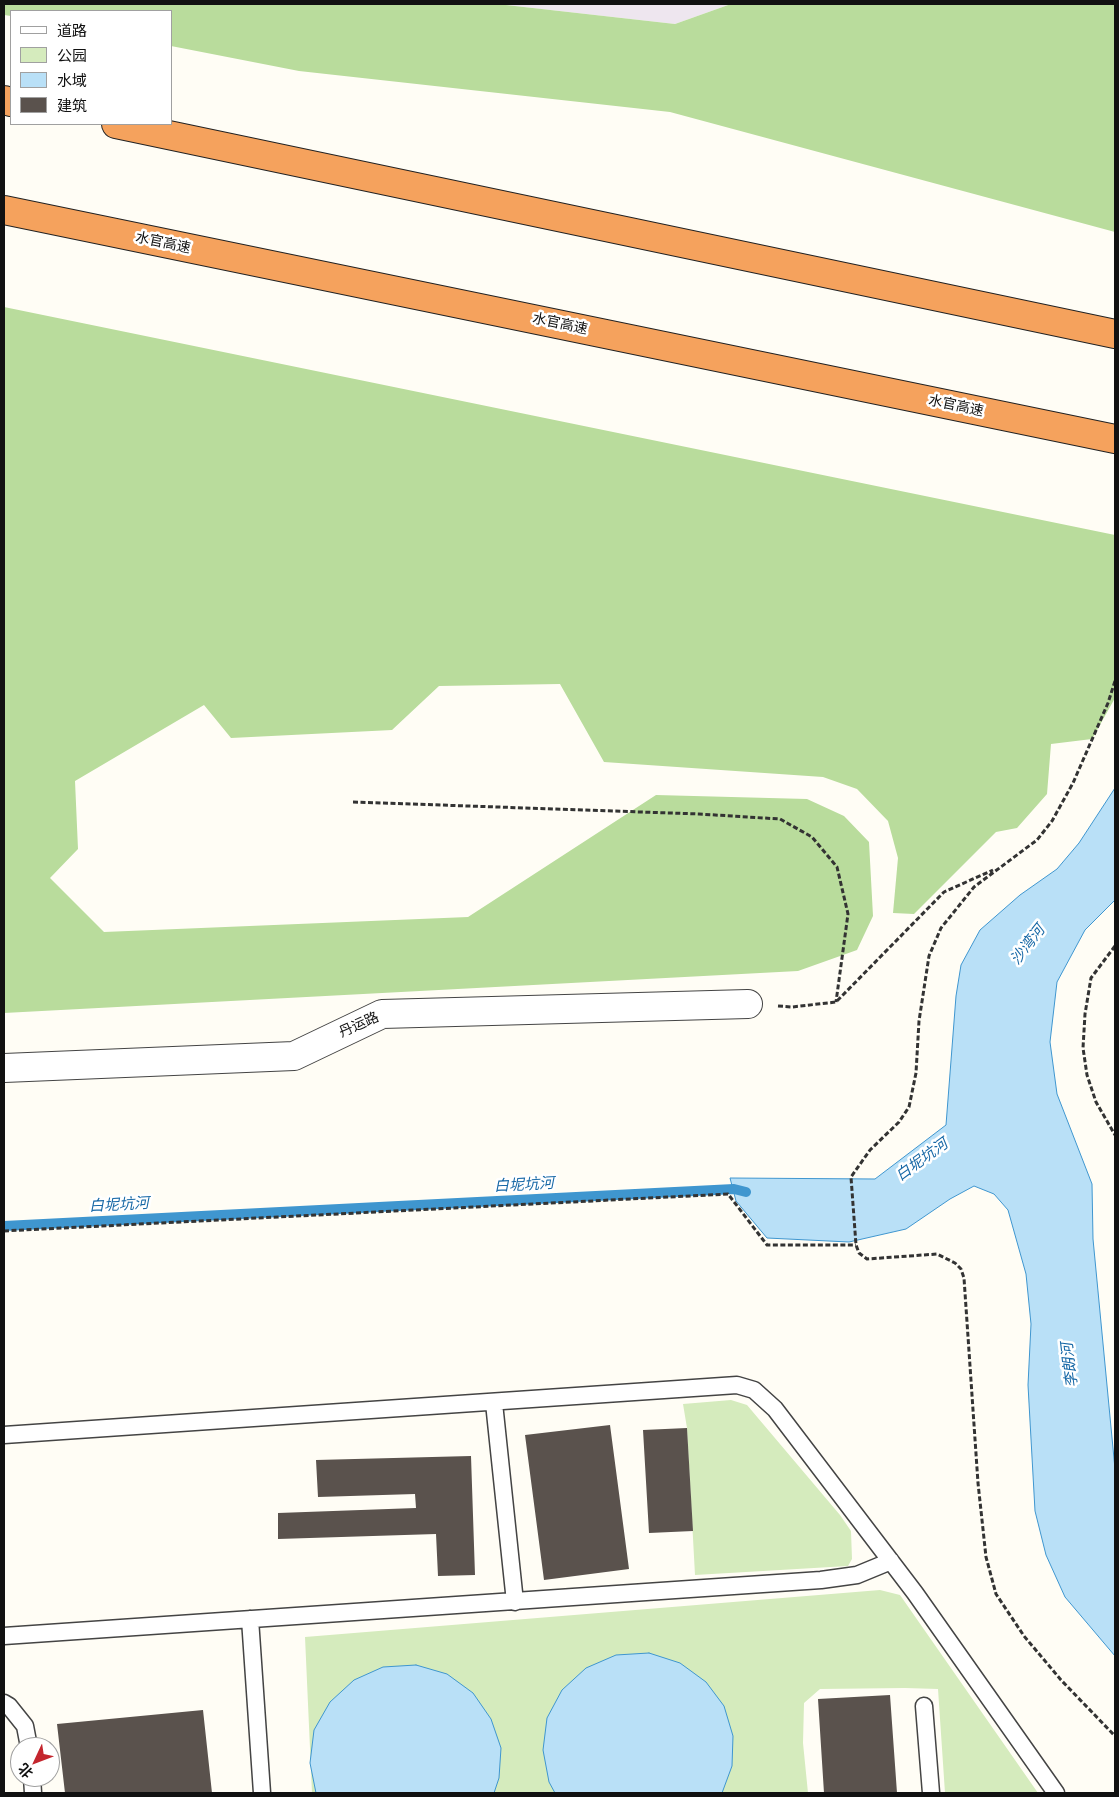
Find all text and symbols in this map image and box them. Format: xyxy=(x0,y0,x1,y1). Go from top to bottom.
legend xyxy=(10,10,172,125)
text: 道路 xyxy=(57,18,87,41)
text: 公园 xyxy=(57,43,87,66)
text: 水域 xyxy=(57,68,87,91)
text: 建筑 xyxy=(57,93,87,116)
street label: 水官高速 xyxy=(134,229,192,257)
street label: 水官高速 xyxy=(531,310,589,338)
street label: 水官高速 xyxy=(927,392,985,420)
water label: 沙湾河 xyxy=(1007,922,1049,968)
street label: 丹运路 xyxy=(336,1009,382,1041)
water label: 白坭坑河 xyxy=(892,1135,952,1185)
water label: 白坭坑河 xyxy=(494,1174,554,1196)
water label: 白坭坑河 xyxy=(89,1194,149,1216)
water label: 李朗河 xyxy=(1058,1342,1082,1388)
north arrow xyxy=(10,1737,60,1787)
text: 北 xyxy=(13,1760,37,1783)

